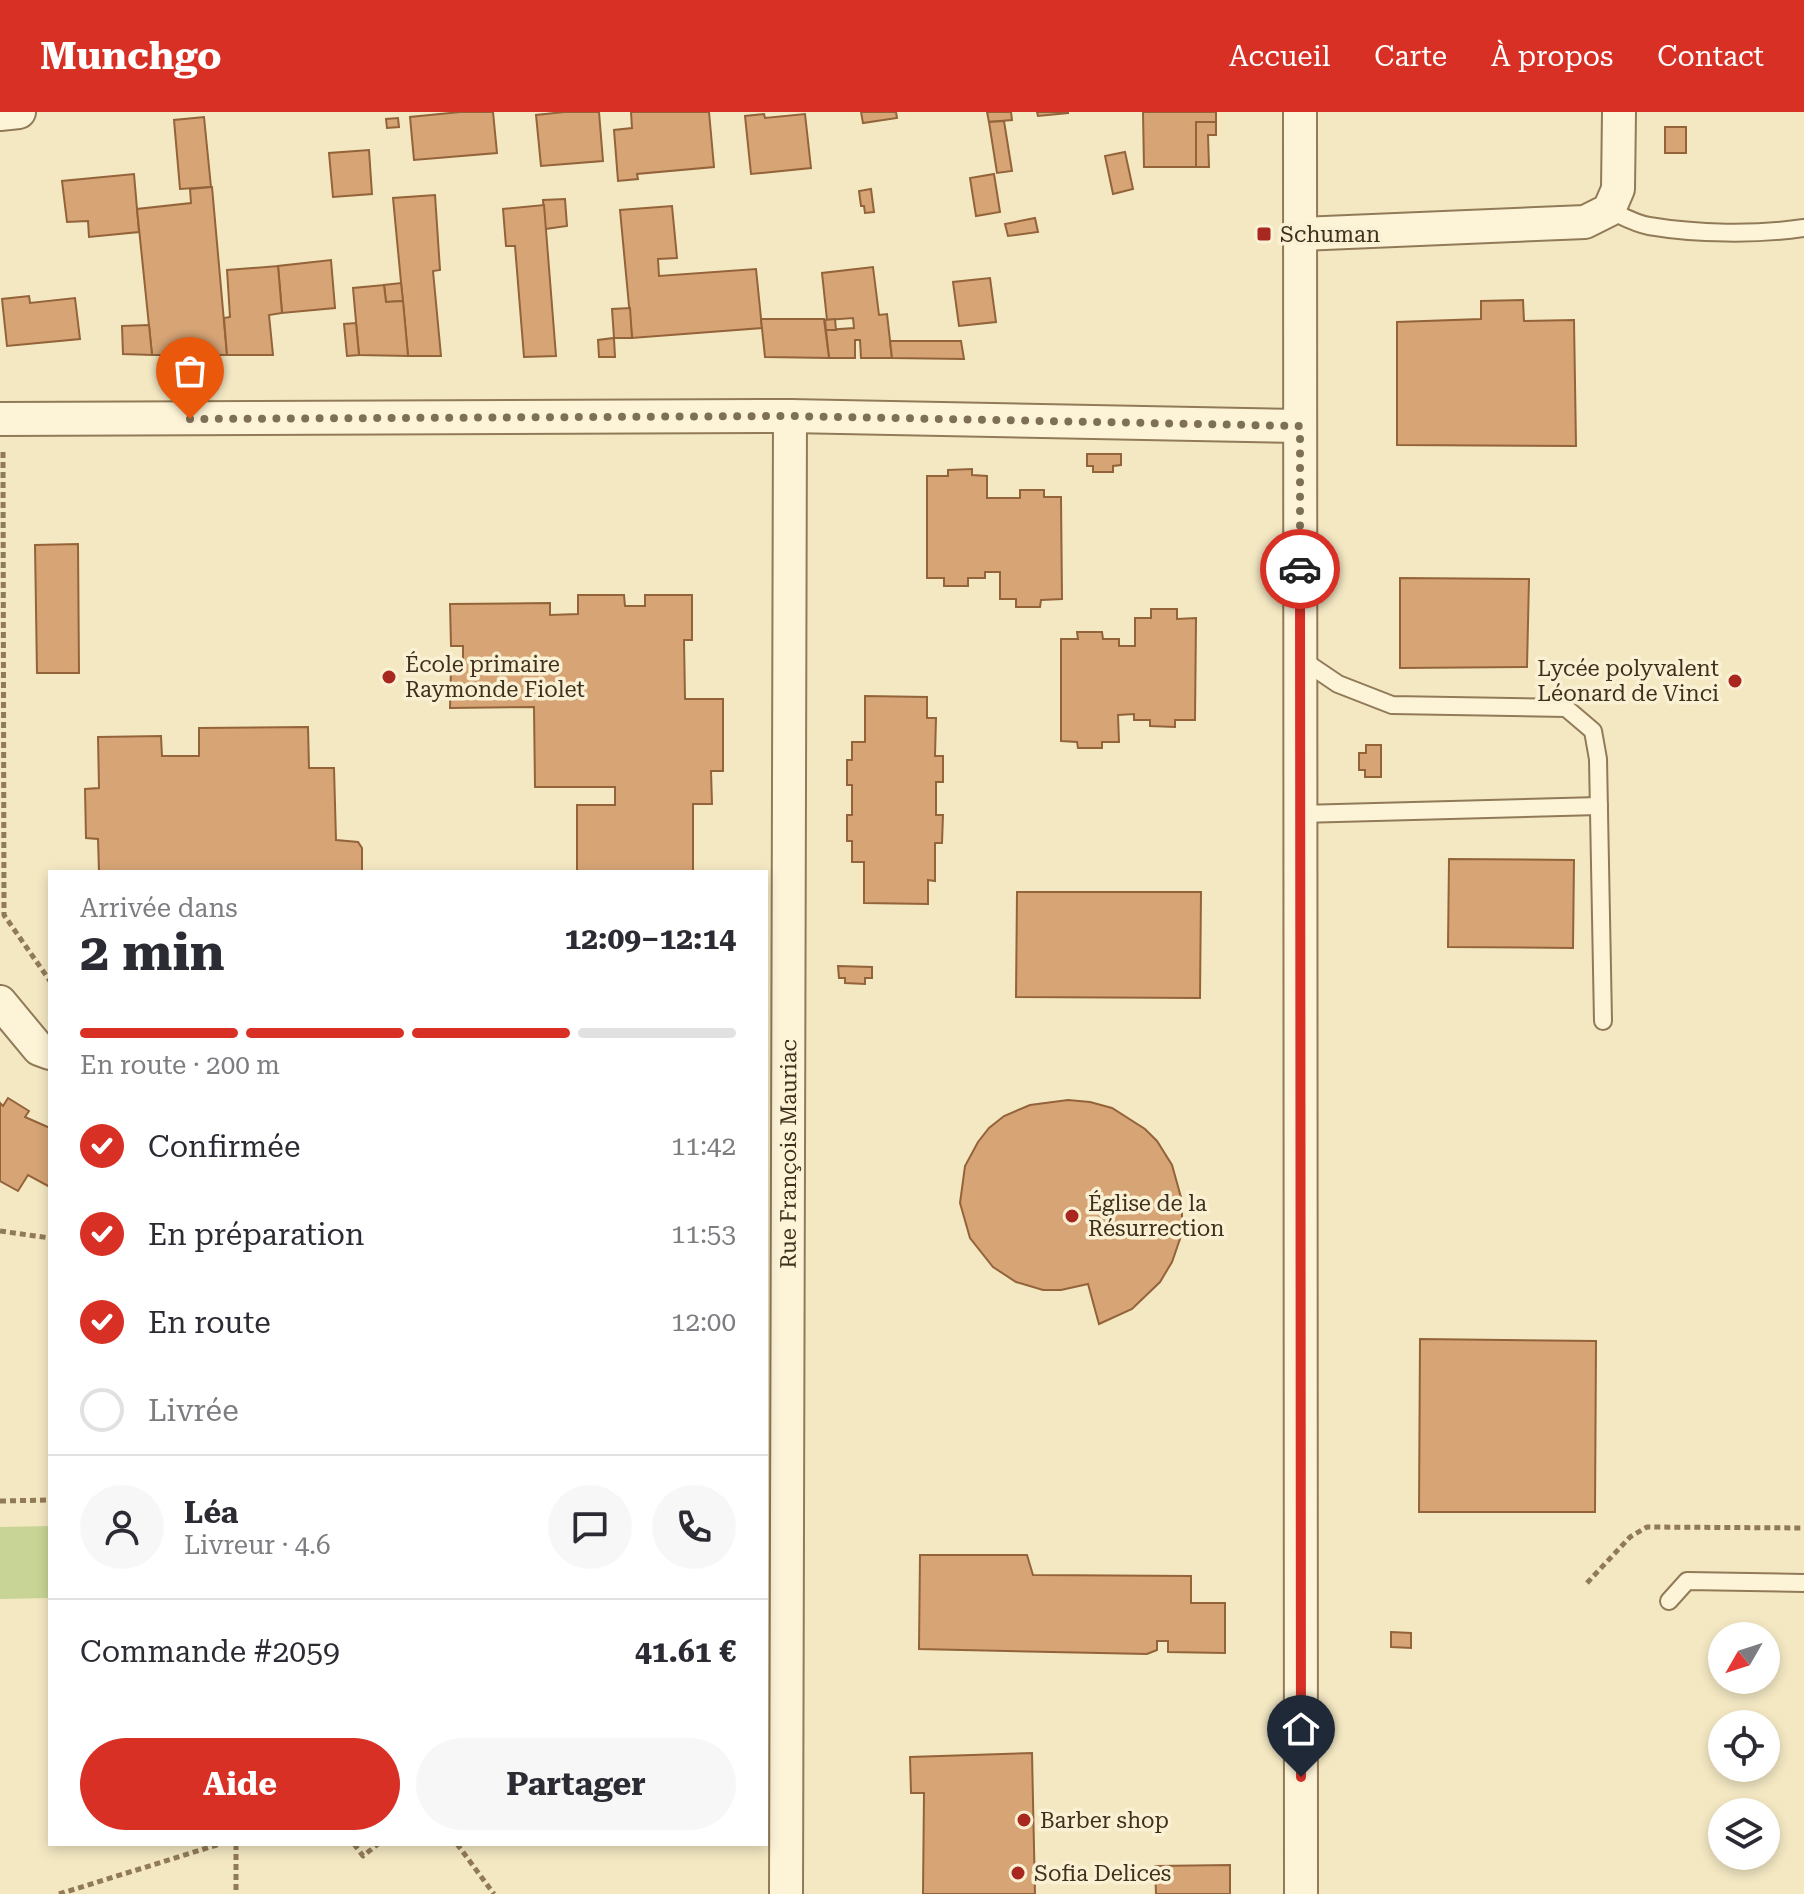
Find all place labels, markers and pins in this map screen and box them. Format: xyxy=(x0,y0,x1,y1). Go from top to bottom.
place label: Schuman xyxy=(1280,222,1380,247)
marker: Schuman xyxy=(1255,225,1273,243)
pin xyxy=(156,337,224,419)
place label: École primaire Raymonde Fiolet xyxy=(405,651,585,702)
place label: Lycée polyvalent Léonard de Vinci xyxy=(1537,656,1719,706)
marker: École primaire Raymonde Fiolet xyxy=(380,668,398,686)
marker: Lycée polyvalent Léonard de Vinci xyxy=(1726,672,1744,690)
place label: Église de la Résurrection xyxy=(1088,1190,1224,1241)
marker: Église de la Résurrection xyxy=(1063,1207,1081,1225)
pin xyxy=(1267,1695,1335,1777)
place label: Barber shop xyxy=(1040,1808,1169,1833)
marker: Barber shop xyxy=(1015,1811,1033,1829)
place label: Sofia Delices xyxy=(1034,1861,1171,1886)
marker: Sofia Delices xyxy=(1009,1864,1027,1882)

